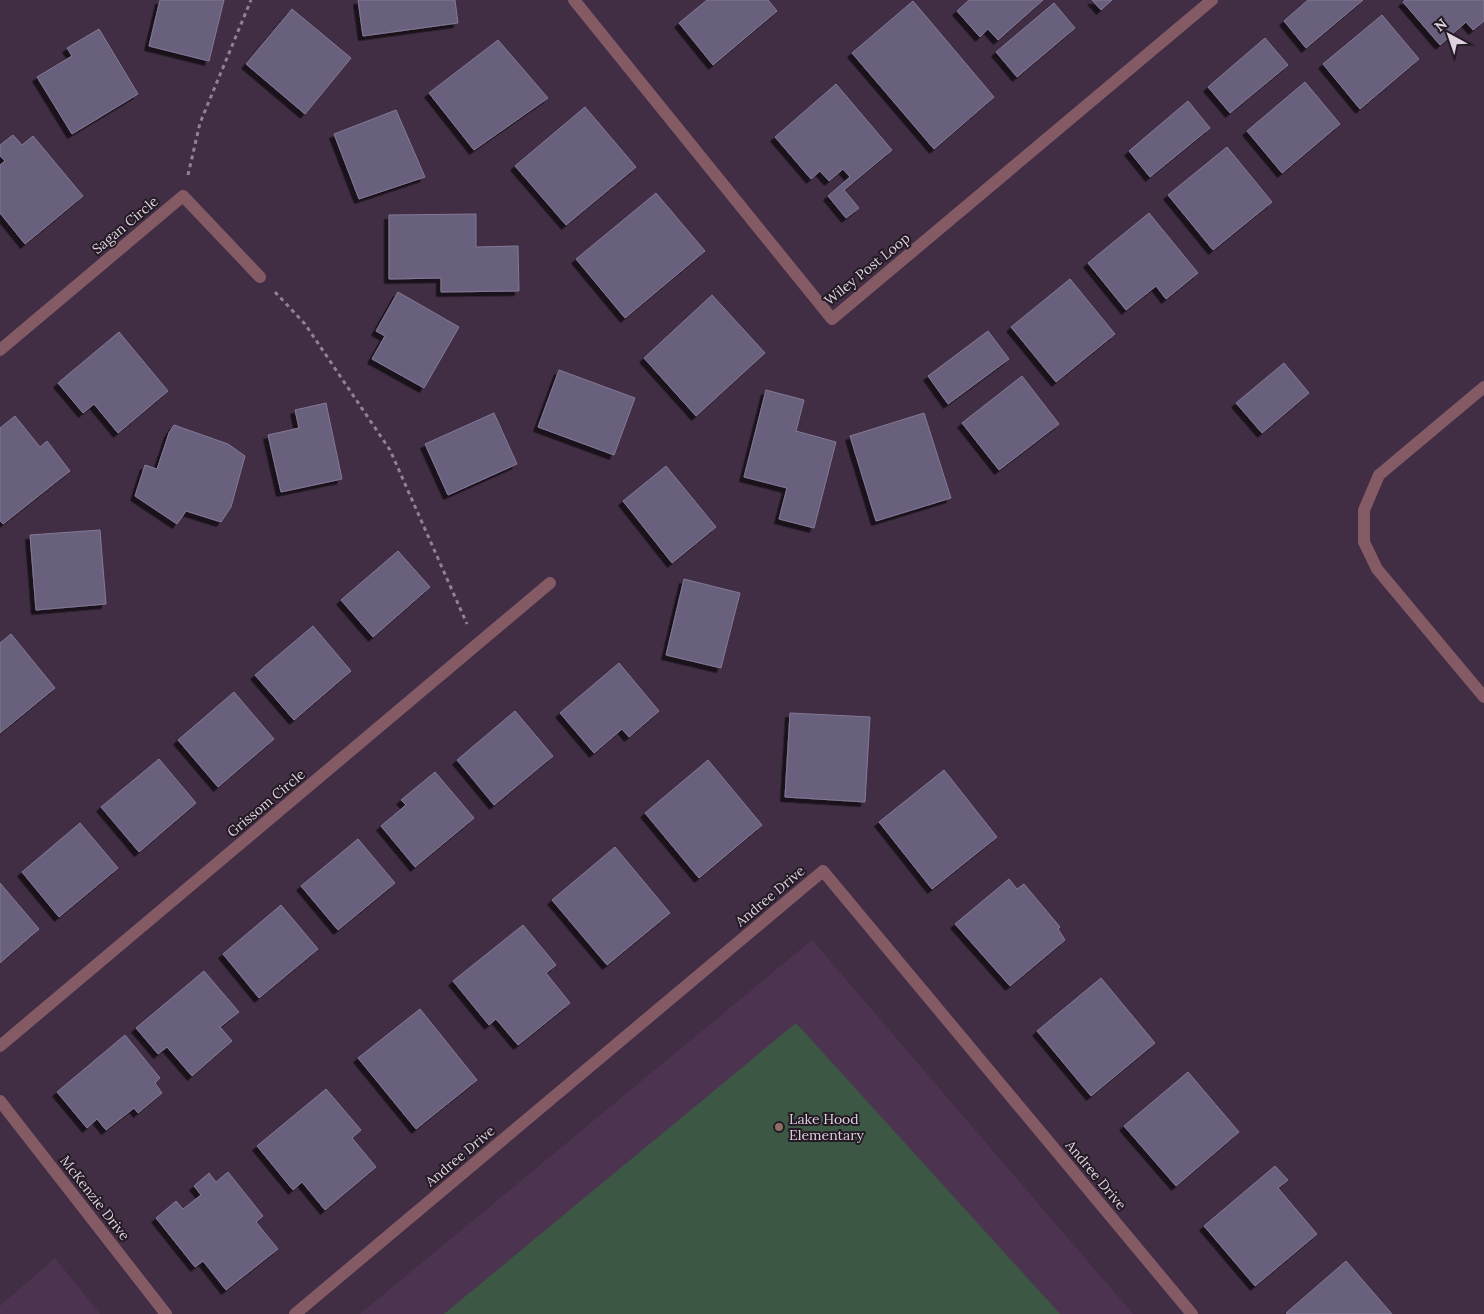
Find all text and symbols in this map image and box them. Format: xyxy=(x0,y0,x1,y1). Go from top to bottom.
north arrow xyxy=(1424,10,1474,60)
text: N xyxy=(1431,15,1451,35)
street label: Sagan Circle xyxy=(88,192,162,258)
street label: Wiley Post Loop xyxy=(821,229,913,309)
street label: Grissom Circle xyxy=(223,765,309,841)
street label: Andree Drive xyxy=(731,861,809,931)
place label: Lake Hood Elementary xyxy=(789,1110,865,1144)
street label: Andree Drive xyxy=(421,1121,499,1191)
marker: Lake Hood Elementary xyxy=(773,1121,785,1133)
street label: Andree Drive xyxy=(1061,1136,1131,1214)
street label: McKenzie Drive xyxy=(56,1152,134,1244)

